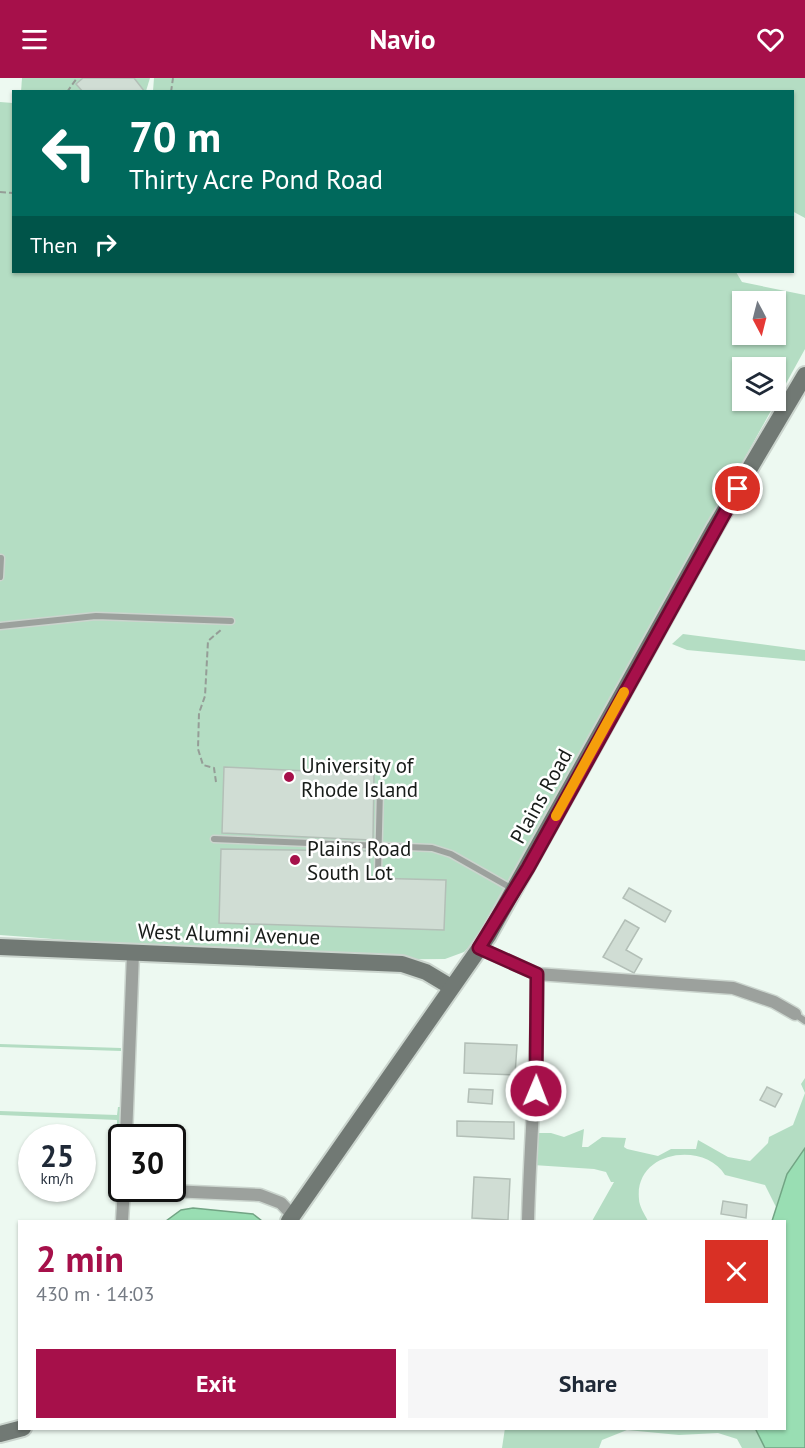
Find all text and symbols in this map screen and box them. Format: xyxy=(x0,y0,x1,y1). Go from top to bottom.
text: Navio xyxy=(370,22,435,56)
icon: menu xyxy=(18,23,51,56)
icon: heart xyxy=(754,23,787,56)
text: 70 m xyxy=(129,109,221,164)
icon: left xyxy=(30,114,108,192)
text: Thirty Acre Pond Road xyxy=(129,162,383,196)
icon: right xyxy=(89,228,122,261)
text: Then xyxy=(30,231,77,259)
north arrow xyxy=(732,291,786,345)
map controls xyxy=(732,291,786,411)
button: layers xyxy=(732,357,786,411)
pin xyxy=(712,463,763,514)
icon: arrive xyxy=(721,472,754,505)
street label: Plains Road xyxy=(504,744,578,848)
place label: University of Rhode Island xyxy=(301,752,418,803)
marker: University of Rhode Island xyxy=(282,770,296,784)
place label: Plains Road South Lot xyxy=(307,835,411,886)
marker: Plains Road South Lot xyxy=(288,853,302,867)
street label: West Alumni Avenue xyxy=(137,917,321,951)
position arrow xyxy=(504,1059,568,1123)
speed limit sign: 30 xyxy=(108,1124,186,1202)
text: 25 xyxy=(40,1136,74,1175)
text: km/h xyxy=(41,1169,73,1188)
text: 2 min xyxy=(36,1235,124,1282)
button: close xyxy=(705,1240,768,1303)
text: 430 m · 14:03 xyxy=(36,1281,154,1307)
button: Exit xyxy=(36,1349,396,1418)
button: Share xyxy=(408,1349,768,1418)

